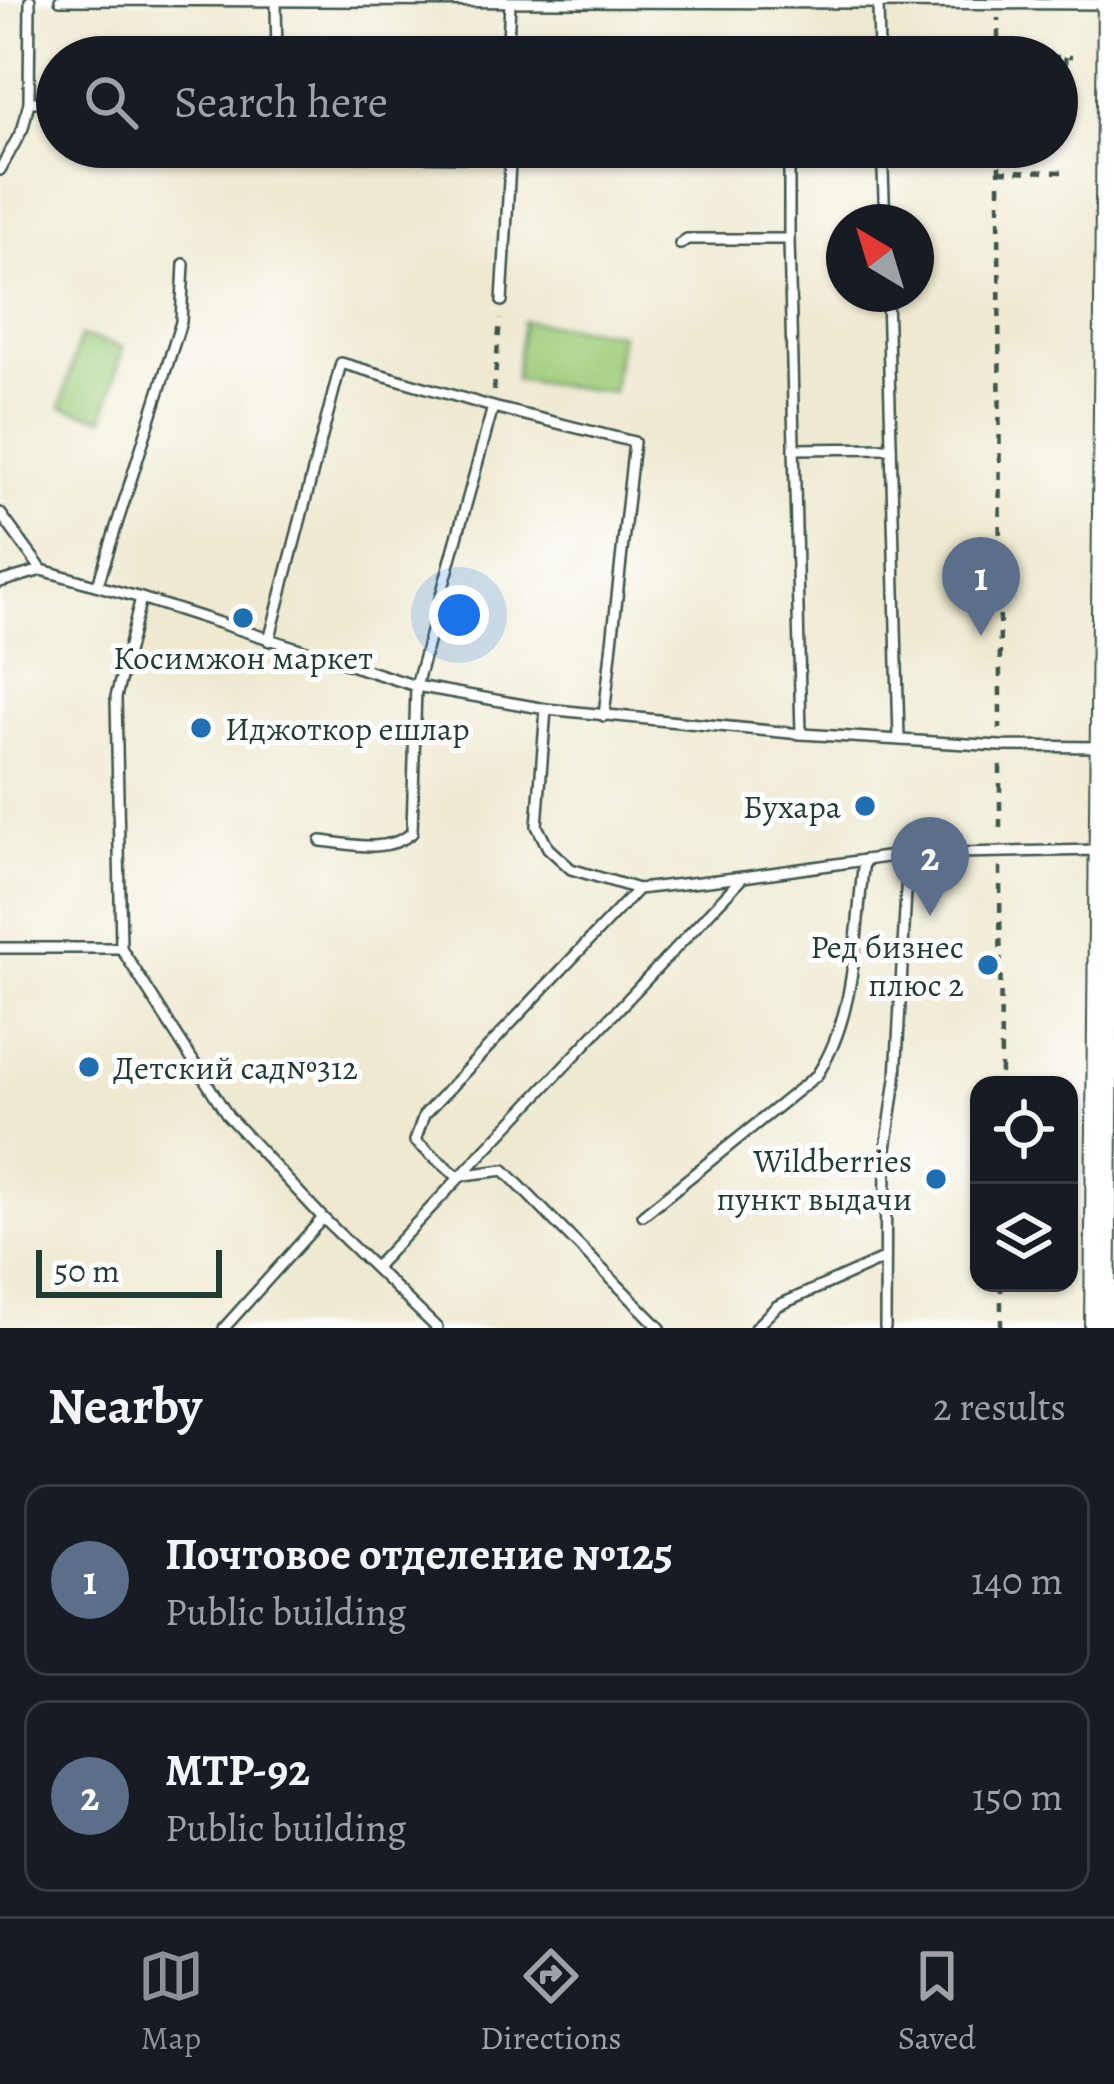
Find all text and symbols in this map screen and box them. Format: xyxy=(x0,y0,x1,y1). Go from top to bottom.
search box xyxy=(36,36,1078,168)
icon: search xyxy=(78,69,144,135)
text: Search here xyxy=(174,71,388,133)
north arrow xyxy=(826,204,934,312)
pin: 1 xyxy=(942,537,1020,636)
your location xyxy=(429,585,489,645)
marker: Косимжон маркет xyxy=(230,605,256,631)
place label: Косимжон маркет xyxy=(113,635,373,680)
place label: Иджоткор ешлар xyxy=(225,706,470,751)
marker: Иджоткор ешлар xyxy=(188,715,214,741)
place label: Бухара xyxy=(743,784,842,829)
marker: Бухара xyxy=(852,793,878,819)
pin: 2 xyxy=(891,817,969,916)
place label: Ред бизнес плюс 2 xyxy=(810,924,964,1007)
marker: Ред бизнес плюс 2 xyxy=(975,952,1001,978)
place label: Детский сад№312 xyxy=(113,1045,358,1090)
marker: Детский сад№312 xyxy=(76,1054,102,1080)
map controls xyxy=(970,1076,1078,1292)
button: locate xyxy=(970,1076,1078,1184)
place label: Wildberries пункт выдачи xyxy=(717,1138,912,1221)
marker: Wildberries пункт выдачи xyxy=(923,1166,949,1192)
button: layers xyxy=(970,1184,1078,1292)
scale bar xyxy=(36,1244,222,1297)
text: 50 m xyxy=(54,1248,120,1293)
text: Nearby xyxy=(48,1371,202,1441)
text: 2 results xyxy=(933,1380,1066,1433)
text: Почтовое отделение №125 xyxy=(165,1523,673,1585)
text: 1 xyxy=(83,1554,97,1607)
text: 140 m xyxy=(971,1554,1063,1607)
text: Public building xyxy=(165,1585,406,1638)
text: MTP-92 xyxy=(165,1739,310,1801)
text: 2 xyxy=(81,1770,99,1823)
text: 150 m xyxy=(972,1770,1063,1823)
text: Public building xyxy=(165,1801,406,1854)
tab: Map xyxy=(138,1943,204,2060)
tab: Directions xyxy=(480,1943,622,2060)
tab: Saved xyxy=(898,1943,976,2060)

